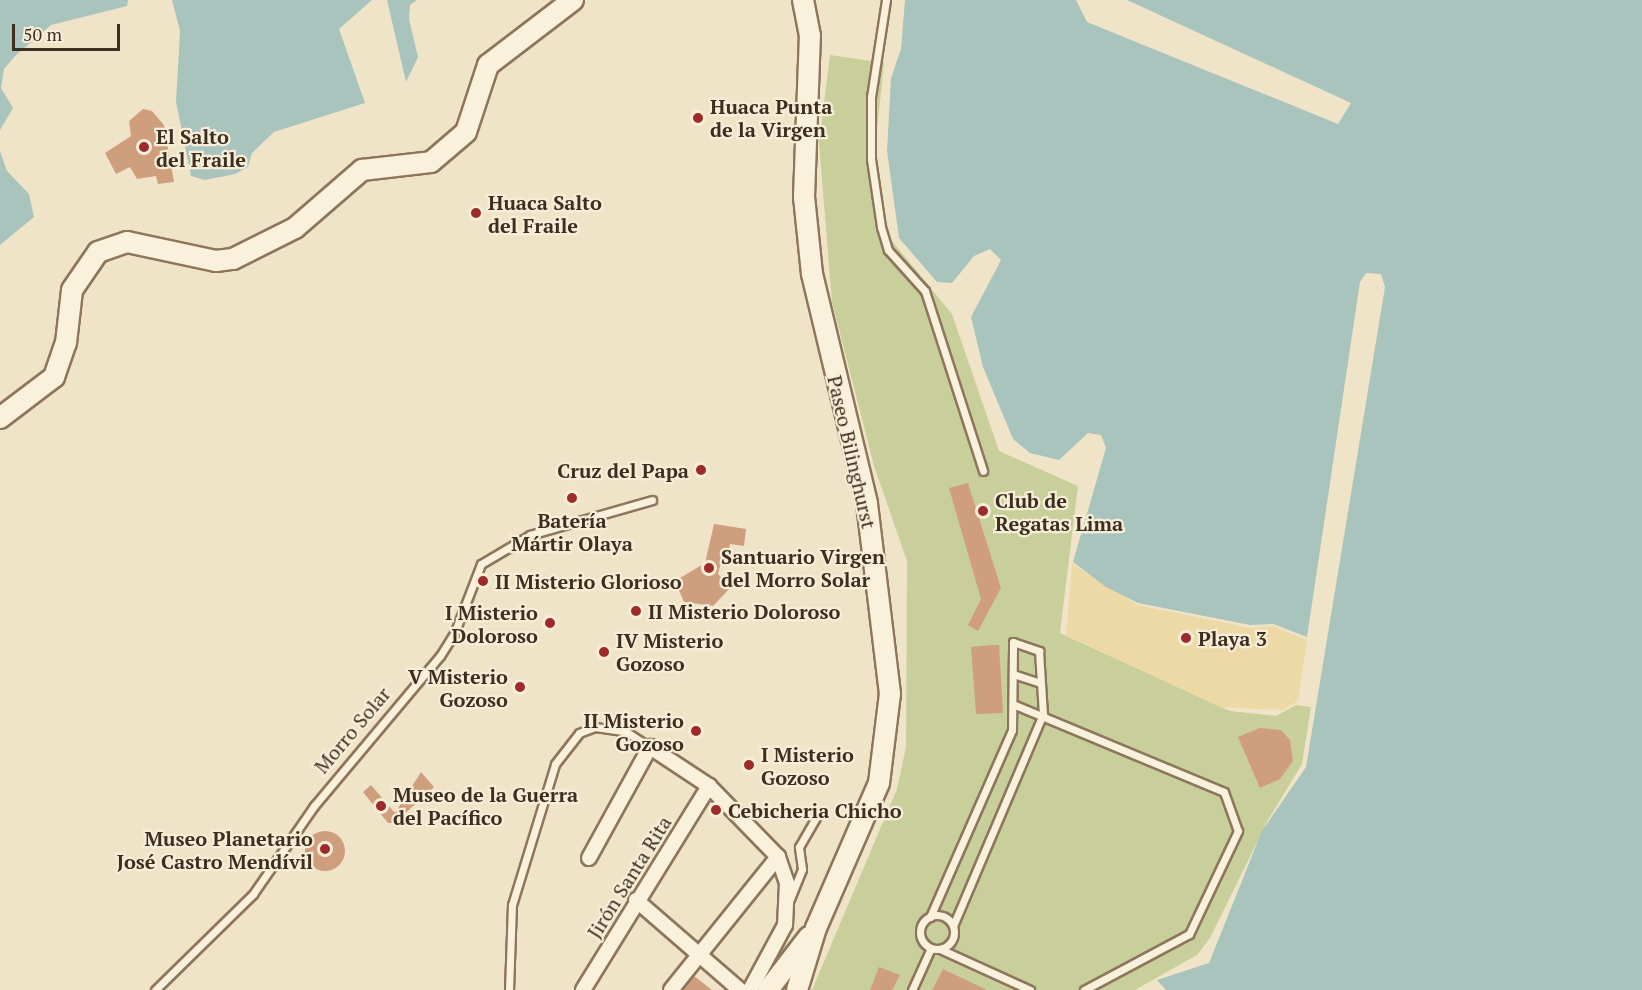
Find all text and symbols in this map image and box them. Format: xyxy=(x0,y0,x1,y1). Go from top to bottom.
scale bar xyxy=(15,12,123,50)
text: 50 m xyxy=(23,22,62,46)
place label: Huaca Punta de la Virgen xyxy=(710,94,832,141)
marker: Huaca Punta de la Virgen xyxy=(691,111,705,125)
place label: El Salto del Fraile xyxy=(156,124,246,171)
marker: El Salto del Fraile xyxy=(137,140,151,154)
place label: Huaca Salto del Fraile xyxy=(488,190,602,237)
marker: Huaca Salto del Fraile xyxy=(469,206,483,220)
street label: Paseo Bilinghurst xyxy=(823,373,881,531)
place label: Cruz del Papa xyxy=(557,458,689,482)
marker: Cruz del Papa xyxy=(694,463,708,477)
place label: Club de Regatas Lima xyxy=(995,488,1123,535)
marker: Batería Mártir Olaya xyxy=(565,491,579,505)
marker: Club de Regatas Lima xyxy=(976,504,990,518)
place label: Batería Mártir Olaya xyxy=(511,508,633,555)
place label: Santuario Virgen del Morro Solar xyxy=(721,544,885,591)
marker: Santuario Virgen del Morro Solar xyxy=(702,561,716,575)
place label: II Misterio Glorioso xyxy=(495,569,682,593)
marker: II Misterio Glorioso xyxy=(476,574,490,588)
place label: II Misterio Doloroso xyxy=(648,599,840,623)
place label: I Misterio Doloroso xyxy=(445,600,538,647)
marker: II Misterio Doloroso xyxy=(629,604,643,618)
marker: I Misterio Doloroso xyxy=(543,616,557,630)
place label: Playa 3 xyxy=(1198,626,1267,650)
place label: IV Misterio Gozoso xyxy=(616,628,724,675)
marker: Playa 3 xyxy=(1179,631,1193,645)
marker: IV Misterio Gozoso xyxy=(597,645,611,659)
place label: V Misterio Gozoso xyxy=(408,664,508,711)
marker: V Misterio Gozoso xyxy=(513,680,527,694)
street label: Morro Solar xyxy=(309,682,395,778)
place label: II Misterio Gozoso xyxy=(584,708,684,755)
marker: II Misterio Gozoso xyxy=(689,724,703,738)
place label: I Misterio Gozoso xyxy=(761,742,854,789)
marker: I Misterio Gozoso xyxy=(742,758,756,772)
place label: Museo de la Guerra del Pacífico xyxy=(393,783,578,830)
place label: Cebicheria Chicho xyxy=(728,798,902,822)
marker: Museo de la Guerra del Pacífico xyxy=(374,799,388,813)
marker: Cebicheria Chicho xyxy=(709,803,723,817)
street label: Jirón Santa Rita xyxy=(582,811,676,943)
place label: Museo Planetario José Castro Mendívil xyxy=(117,826,313,873)
marker: Museo Planetario José Castro Mendívil xyxy=(318,842,332,856)

